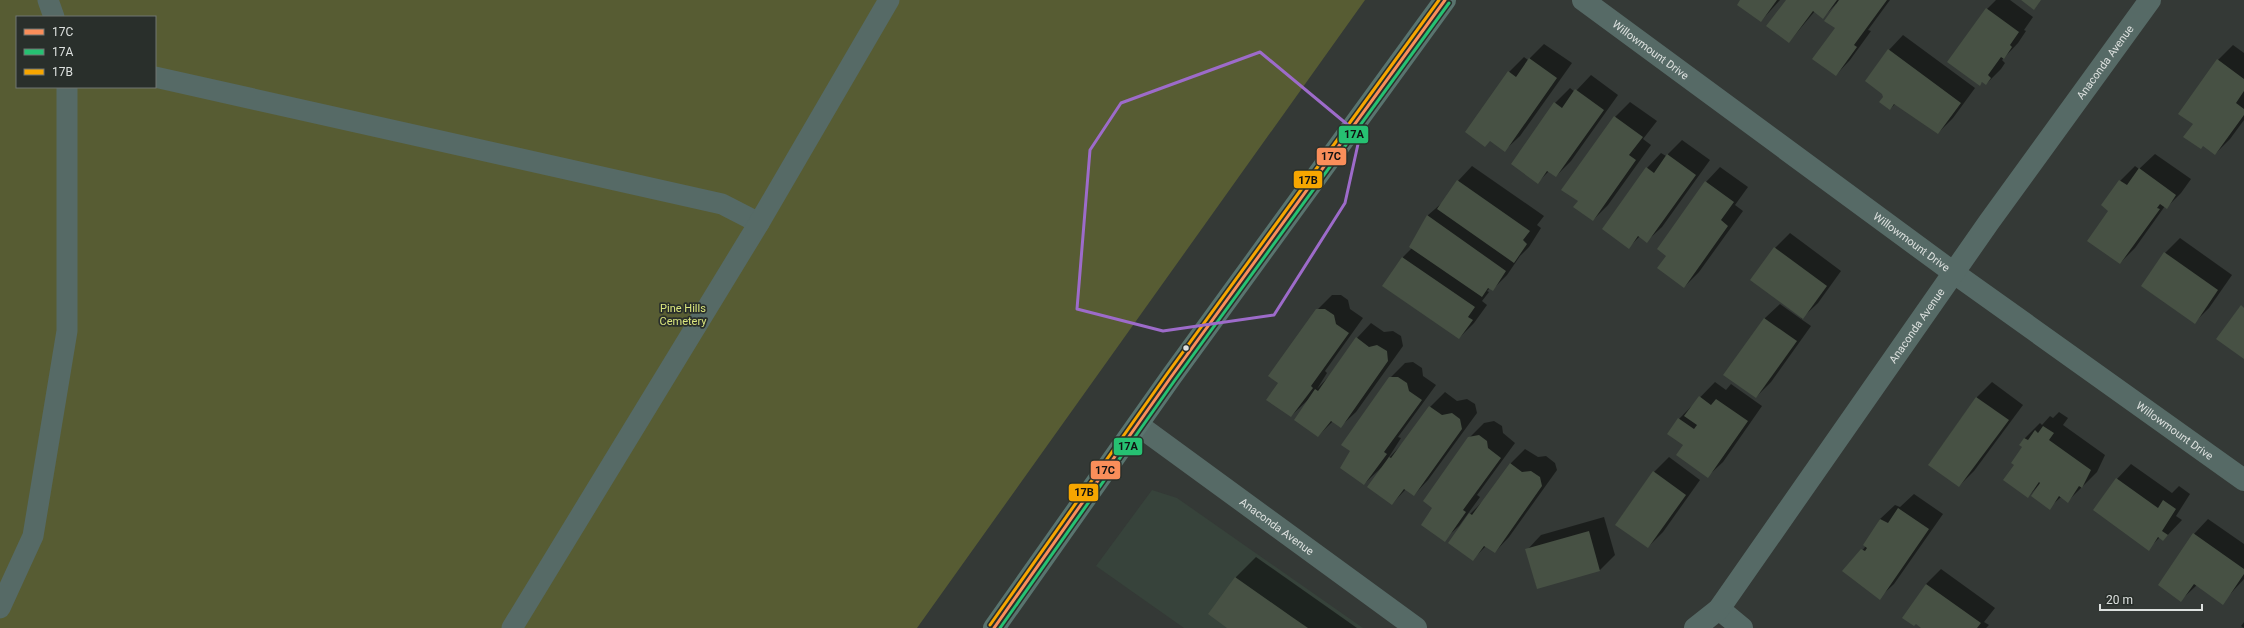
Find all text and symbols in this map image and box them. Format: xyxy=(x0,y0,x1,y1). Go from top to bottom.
legend xyxy=(16,16,156,88)
street label: Willowmount Drive xyxy=(1610,17,1692,82)
street label: Anaconda Avenue xyxy=(2074,22,2136,102)
text: 17C xyxy=(52,25,73,39)
text: 17A xyxy=(52,45,73,59)
text: 17B xyxy=(52,65,73,79)
line badge: 17A xyxy=(1338,125,1369,144)
text: 17A xyxy=(1344,128,1365,141)
line badge: 17C xyxy=(1316,147,1347,166)
text: 17C xyxy=(1321,150,1341,163)
line badge: 17B xyxy=(1293,170,1323,189)
text: 17B xyxy=(1298,174,1318,187)
street label: Willowmount Drive xyxy=(1871,209,1952,274)
street label: Anaconda Avenue xyxy=(1886,286,1947,366)
park label: Pine Hills Cemetery xyxy=(660,302,707,328)
unlabelled marker xyxy=(1181,343,1191,353)
street label: Willowmount Drive xyxy=(2134,399,2216,463)
line badge: 17A xyxy=(1113,437,1143,456)
text: 17A xyxy=(1118,440,1139,453)
line badge: 17C xyxy=(1090,460,1121,480)
text: 17C xyxy=(1095,464,1115,477)
line badge: 17B xyxy=(1068,483,1099,502)
text: 17B xyxy=(1074,486,1094,499)
street label: Anaconda Avenue xyxy=(1237,495,1317,558)
scale bar xyxy=(2100,586,2202,612)
text: 20 m xyxy=(2106,593,2133,607)

